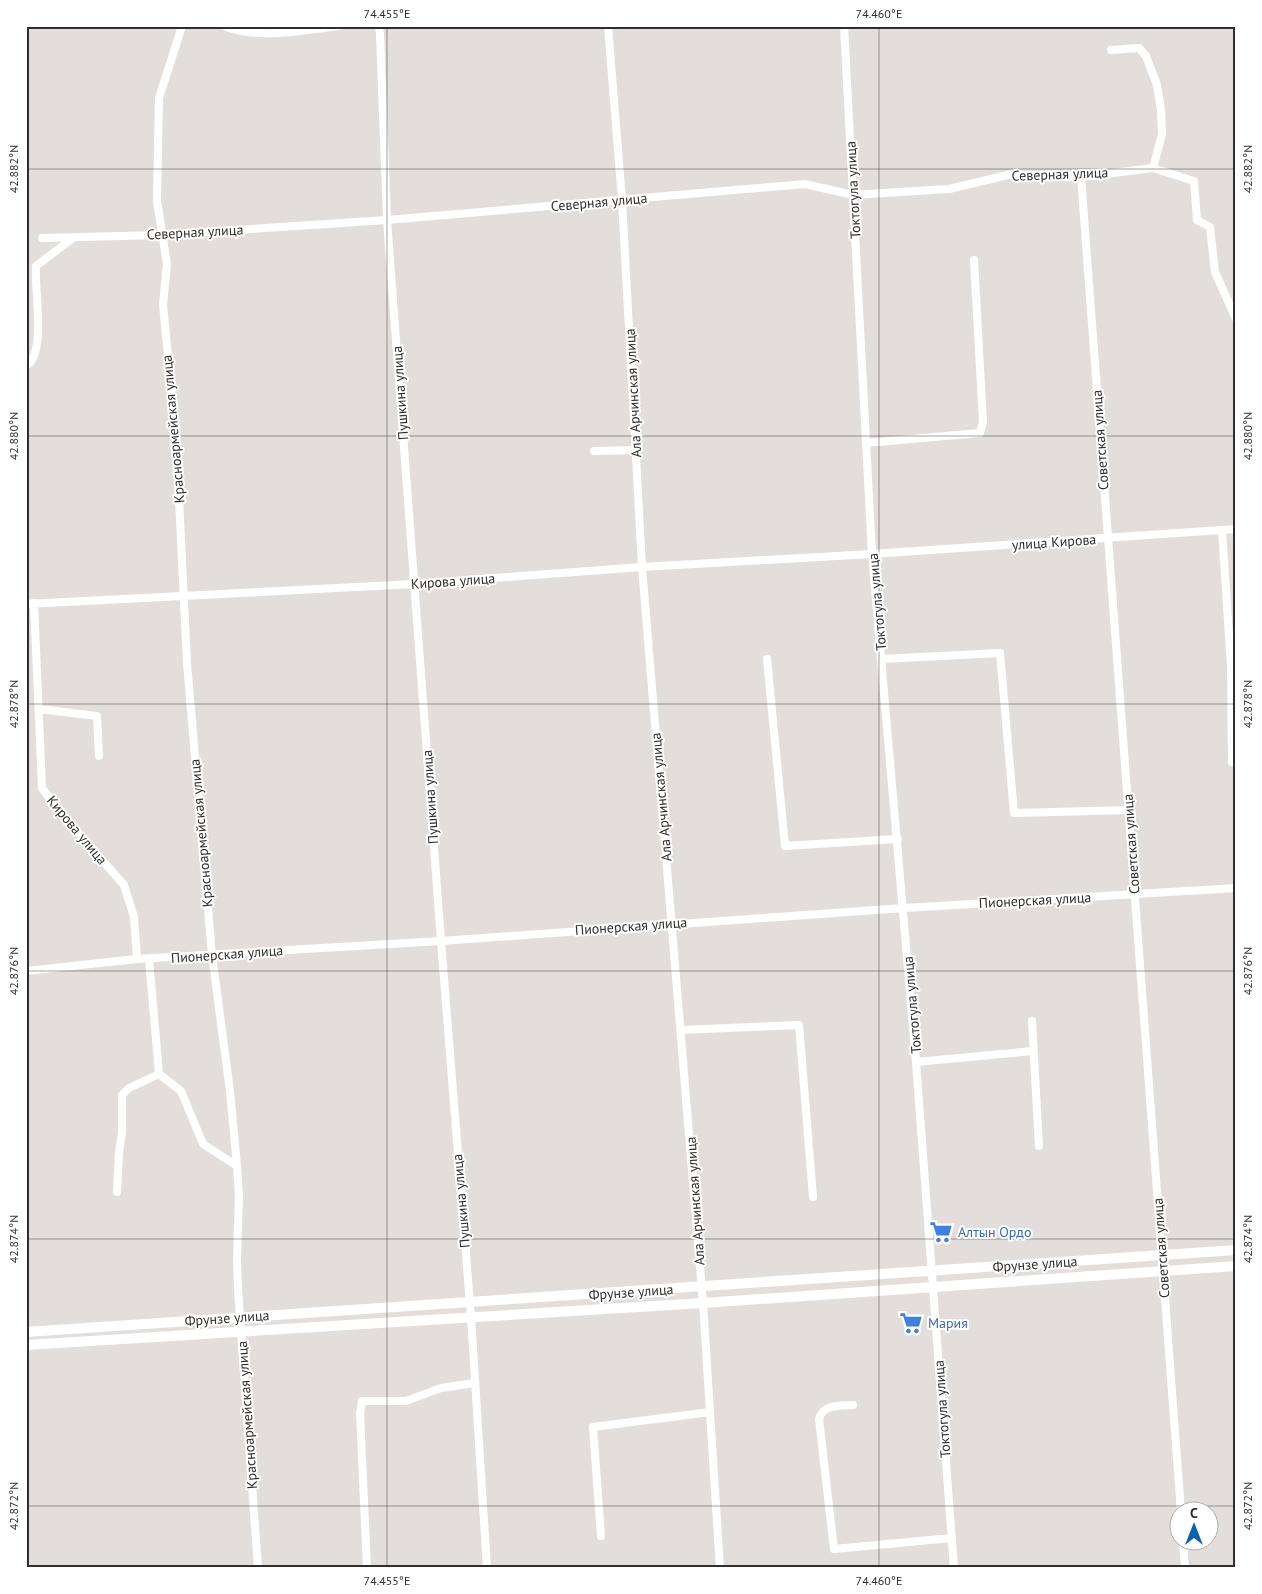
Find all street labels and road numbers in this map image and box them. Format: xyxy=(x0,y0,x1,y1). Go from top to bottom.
street label: Токтогула улица xyxy=(841,141,865,239)
street label: Северная улица xyxy=(1011,163,1109,185)
street label: Северная улица xyxy=(550,189,648,215)
street label: Северная улица xyxy=(146,220,244,244)
street label: Ала Арчинская улица xyxy=(621,328,645,458)
street label: Пушкина улица xyxy=(388,345,412,441)
street label: Красноармейская улица xyxy=(158,354,188,504)
street label: Советская улица xyxy=(1088,389,1112,491)
street label: улица Кирова xyxy=(1011,530,1097,554)
street label: Токтогула улица xyxy=(864,552,890,652)
street label: Кирова улица xyxy=(410,569,496,593)
street label: Ала Арчинская улица xyxy=(646,732,676,862)
street label: Пушкина улица xyxy=(418,749,442,845)
street label: Красноармейская улица xyxy=(186,758,216,908)
street label: Кирова улица xyxy=(43,792,111,868)
street label: Советская улица xyxy=(1119,793,1143,895)
street label: Пионерская улица xyxy=(978,888,1092,912)
street label: Пионерская улица xyxy=(574,913,688,939)
street label: Пионерская улица xyxy=(170,941,284,967)
street label: Токтогула улица xyxy=(899,955,925,1055)
street label: Ала Арчинская улица xyxy=(682,1136,708,1266)
street label: Пушкина улица xyxy=(448,1153,474,1249)
street label: Советская улица xyxy=(1149,1197,1173,1299)
street label: Фрунзе улица xyxy=(992,1252,1078,1276)
street label: Фрунзе улица xyxy=(588,1280,674,1304)
street label: Фрунзе улица xyxy=(184,1306,270,1330)
street label: Красноармейская улица xyxy=(233,1340,261,1490)
street label: Токтогула улица xyxy=(930,1359,954,1458)

